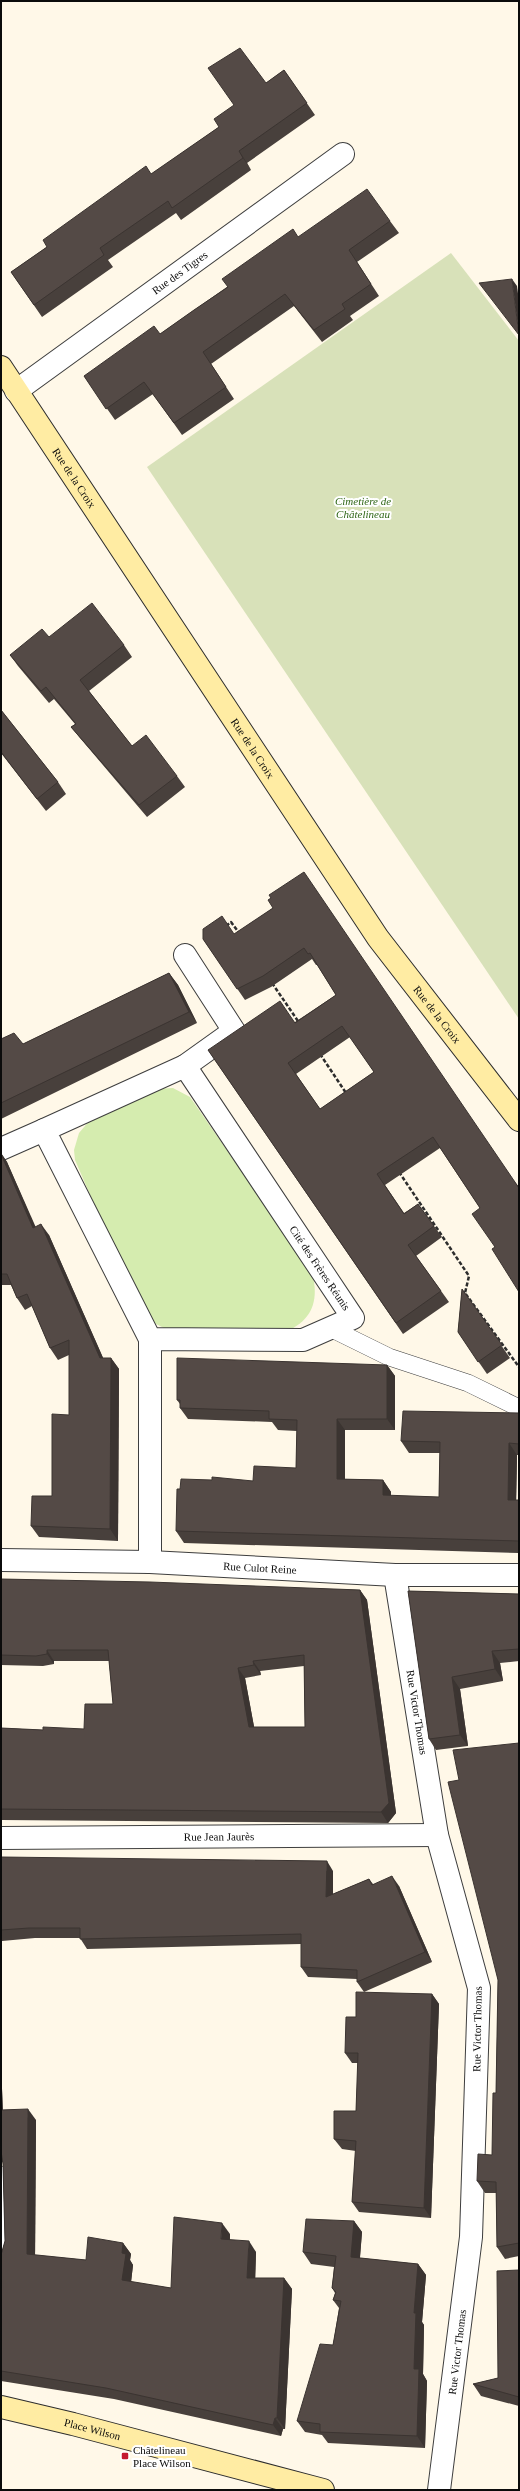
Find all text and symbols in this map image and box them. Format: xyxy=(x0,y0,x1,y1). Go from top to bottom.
street label: Rue des Tigres xyxy=(150,248,210,297)
street label: Rue de la Croix xyxy=(50,446,99,511)
park label: Cimetière de Châtelineau xyxy=(335,495,391,520)
street label: Rue de la Croix xyxy=(229,716,277,781)
street label: Rue de la Croix xyxy=(411,983,464,1046)
street label: Cité des Frères Réunis xyxy=(287,1223,353,1313)
street label: Rue Culot Reine xyxy=(223,1560,297,1576)
street label: Rue Victor Thomas xyxy=(404,1669,430,1756)
street label: Rue Jean Jaurès xyxy=(184,1830,254,1843)
street label: Rue Victor Thomas xyxy=(470,1986,484,2072)
street label: Rue Victor Thomas xyxy=(446,2309,468,2395)
street label: Place Wilson xyxy=(63,2416,122,2442)
place label: Châtelineau Place Wilson xyxy=(133,2444,191,2469)
marker: Châtelineau Place Wilson xyxy=(120,2451,130,2461)

